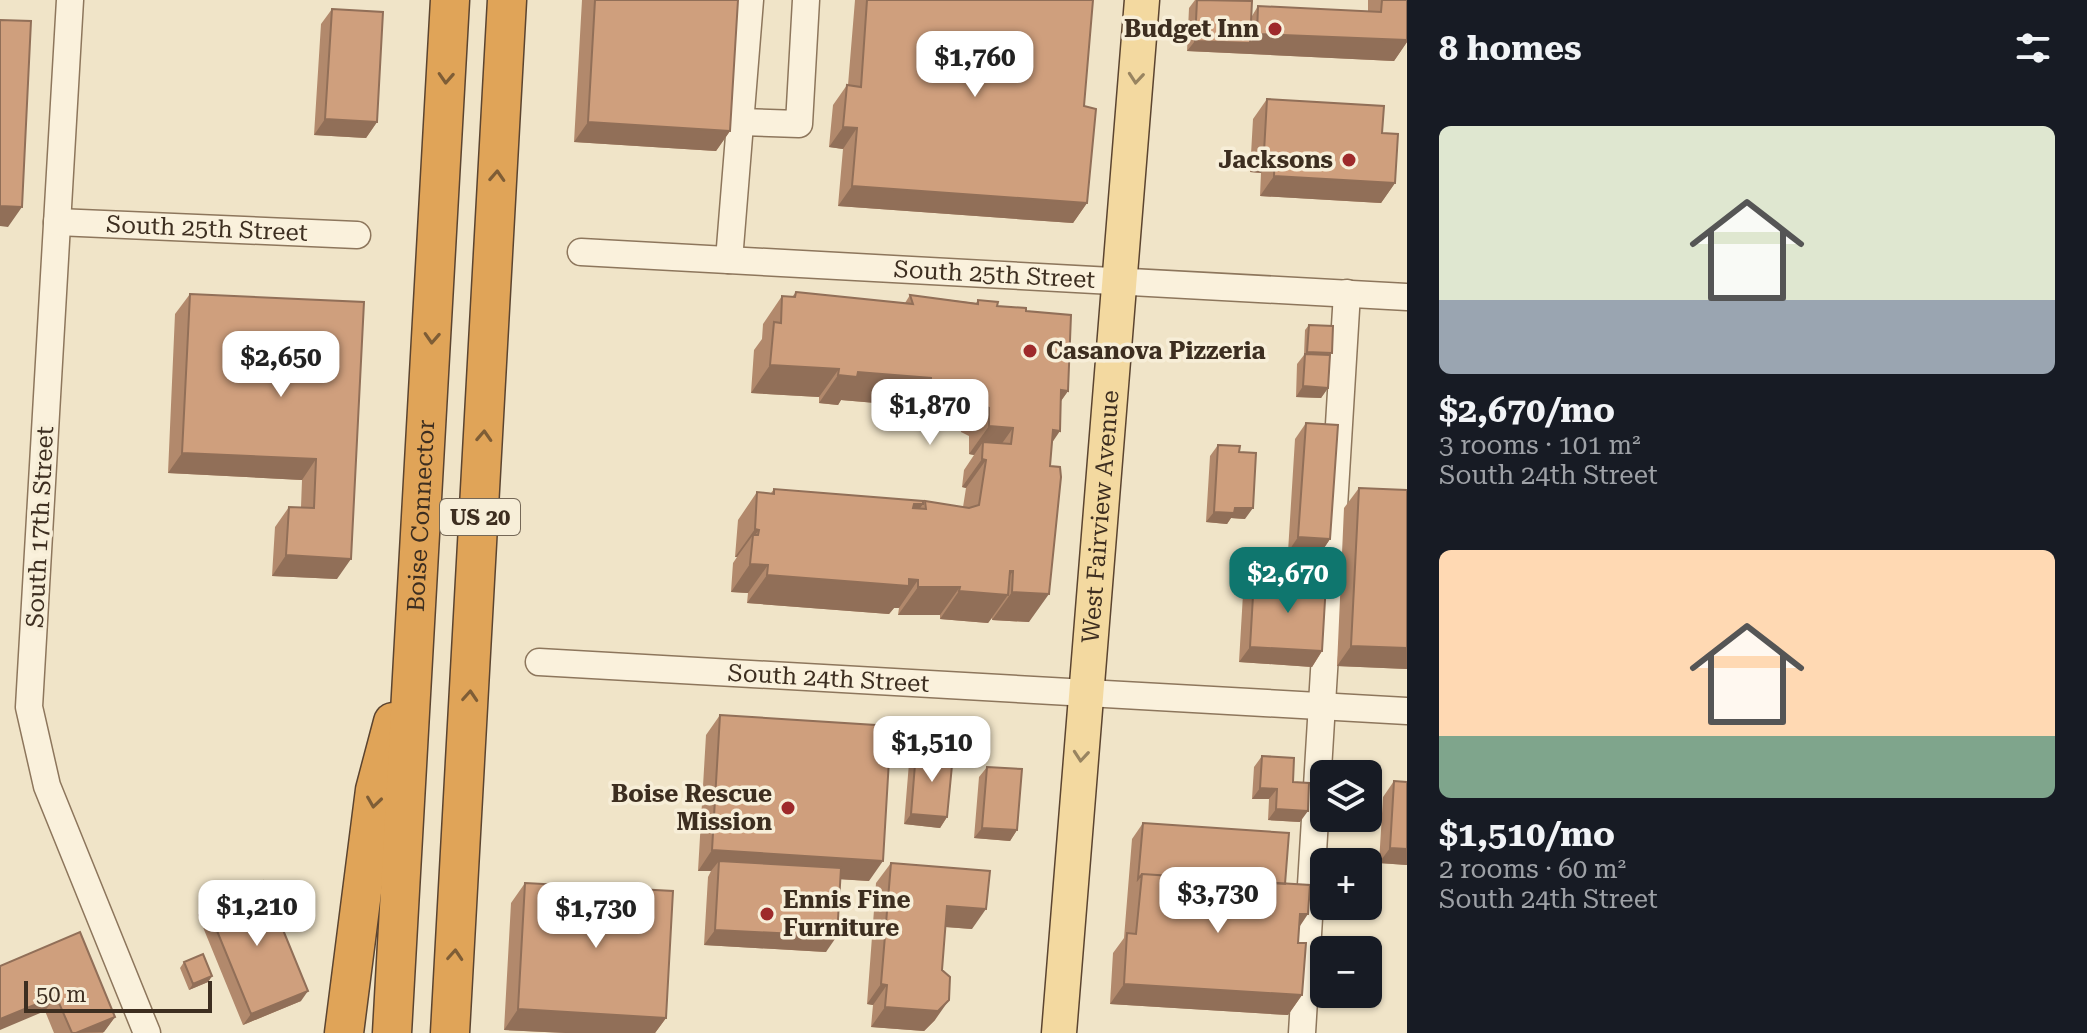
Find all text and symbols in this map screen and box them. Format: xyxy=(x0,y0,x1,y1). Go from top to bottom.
place label: Budget Inn xyxy=(1124,15,1259,43)
marker: Budget Inn xyxy=(1266,20,1284,38)
icon: filters xyxy=(2011,26,2055,70)
text: 8 homes xyxy=(1439,28,1582,68)
pin: $1,760 xyxy=(910,31,1040,99)
text: $1,760 xyxy=(934,42,1016,72)
one-way arrow xyxy=(438,72,455,85)
one-way arrow xyxy=(1128,72,1145,85)
place label: Jacksons xyxy=(1218,146,1333,174)
marker: Jacksons xyxy=(1340,151,1358,169)
one-way arrow xyxy=(488,169,505,182)
icon: home xyxy=(1675,178,1819,322)
street label: South 25th Street xyxy=(105,210,308,247)
street label: South 25th Street xyxy=(893,255,1096,294)
pin: $2,650 xyxy=(216,331,346,399)
one-way arrow xyxy=(424,331,441,344)
place label: Casanova Pizzeria xyxy=(1046,337,1265,365)
text: $2,650 xyxy=(240,342,322,372)
marker: Casanova Pizzeria xyxy=(1021,342,1039,360)
pin: $1,870 xyxy=(865,379,995,447)
street label: West Fairview Avenue xyxy=(1076,389,1125,644)
text: $1,870 xyxy=(889,390,971,420)
text: $2,670/mo xyxy=(1439,390,1615,430)
street label: Boise Connector xyxy=(402,419,440,613)
street label: South 17th Street xyxy=(21,425,59,628)
one-way arrow xyxy=(475,429,492,442)
text: 3 rooms · 101 m² xyxy=(1439,430,1641,460)
text: South 24th Street xyxy=(1439,460,1658,490)
road number: US 20 xyxy=(440,499,520,535)
pin: $2,670 xyxy=(1223,547,1353,615)
text: $2,670 xyxy=(1247,558,1329,588)
icon: home xyxy=(1675,602,1819,746)
street label: South 24th Street xyxy=(727,659,930,698)
one-way arrow xyxy=(462,689,479,702)
pin: $1,510 xyxy=(867,716,997,784)
text: $1,510 xyxy=(891,727,973,757)
one-way arrow xyxy=(1073,750,1090,763)
map controls xyxy=(1310,760,1382,1008)
button: layers xyxy=(1310,760,1382,832)
place label: Boise Rescue Mission xyxy=(611,780,772,836)
one-way arrow xyxy=(365,796,382,809)
marker: Boise Rescue Mission xyxy=(779,799,797,817)
text: $1,510/mo xyxy=(1439,814,1615,854)
button: + xyxy=(1310,848,1382,920)
text: 2 rooms · 60 m² xyxy=(1439,854,1626,884)
pin: $3,730 xyxy=(1153,867,1283,935)
text: $3,730 xyxy=(1177,878,1259,908)
pin: $1,210 xyxy=(192,880,322,948)
pin: $1,730 xyxy=(531,882,661,950)
text: South 24th Street xyxy=(1439,884,1658,914)
place label: Ennis Fine Furniture xyxy=(783,886,910,942)
text: $1,210 xyxy=(216,891,298,921)
text: $1,730 xyxy=(555,893,637,923)
marker: Ennis Fine Furniture xyxy=(758,905,776,923)
button: − xyxy=(1310,936,1382,1008)
one-way arrow xyxy=(446,948,463,961)
scale bar xyxy=(24,977,212,1013)
text: 50 m xyxy=(36,982,86,1007)

